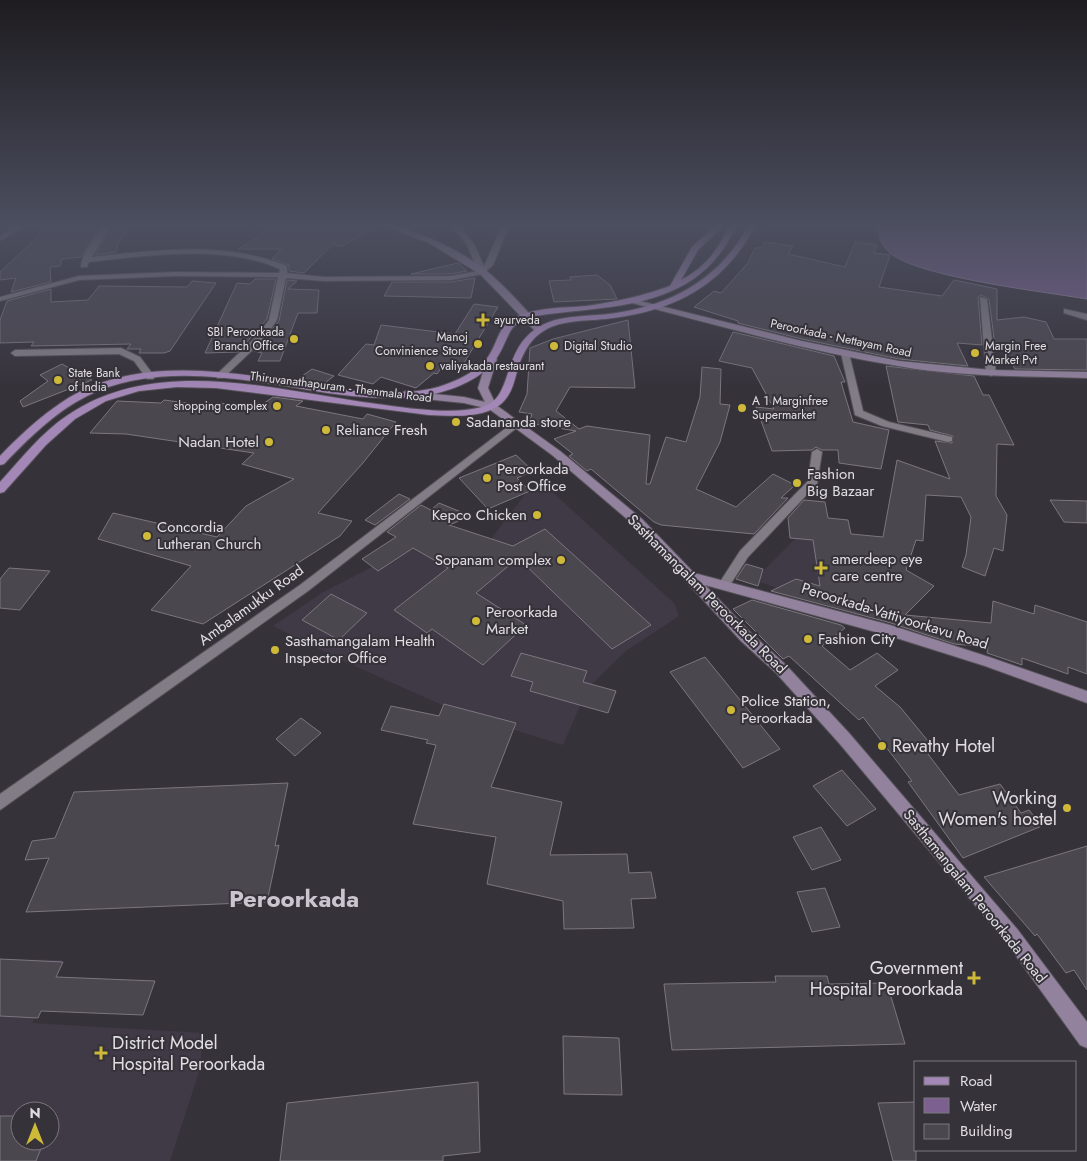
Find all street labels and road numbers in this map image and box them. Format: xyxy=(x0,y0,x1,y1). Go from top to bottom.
street label: Peroorkada - Nettayam Road xyxy=(769,314,913,362)
street label: Thiruvanathapuram - Thenmala Road xyxy=(249,367,433,407)
street label: Sasthamangalam Peroorkada Road xyxy=(622,509,792,679)
street label: Ambalamukku Road xyxy=(194,559,308,651)
street label: Peroorkada-Vattiyoorkavu Road xyxy=(799,577,991,655)
street label: Sasthamangalam Peroorkada Road xyxy=(898,804,1052,988)

